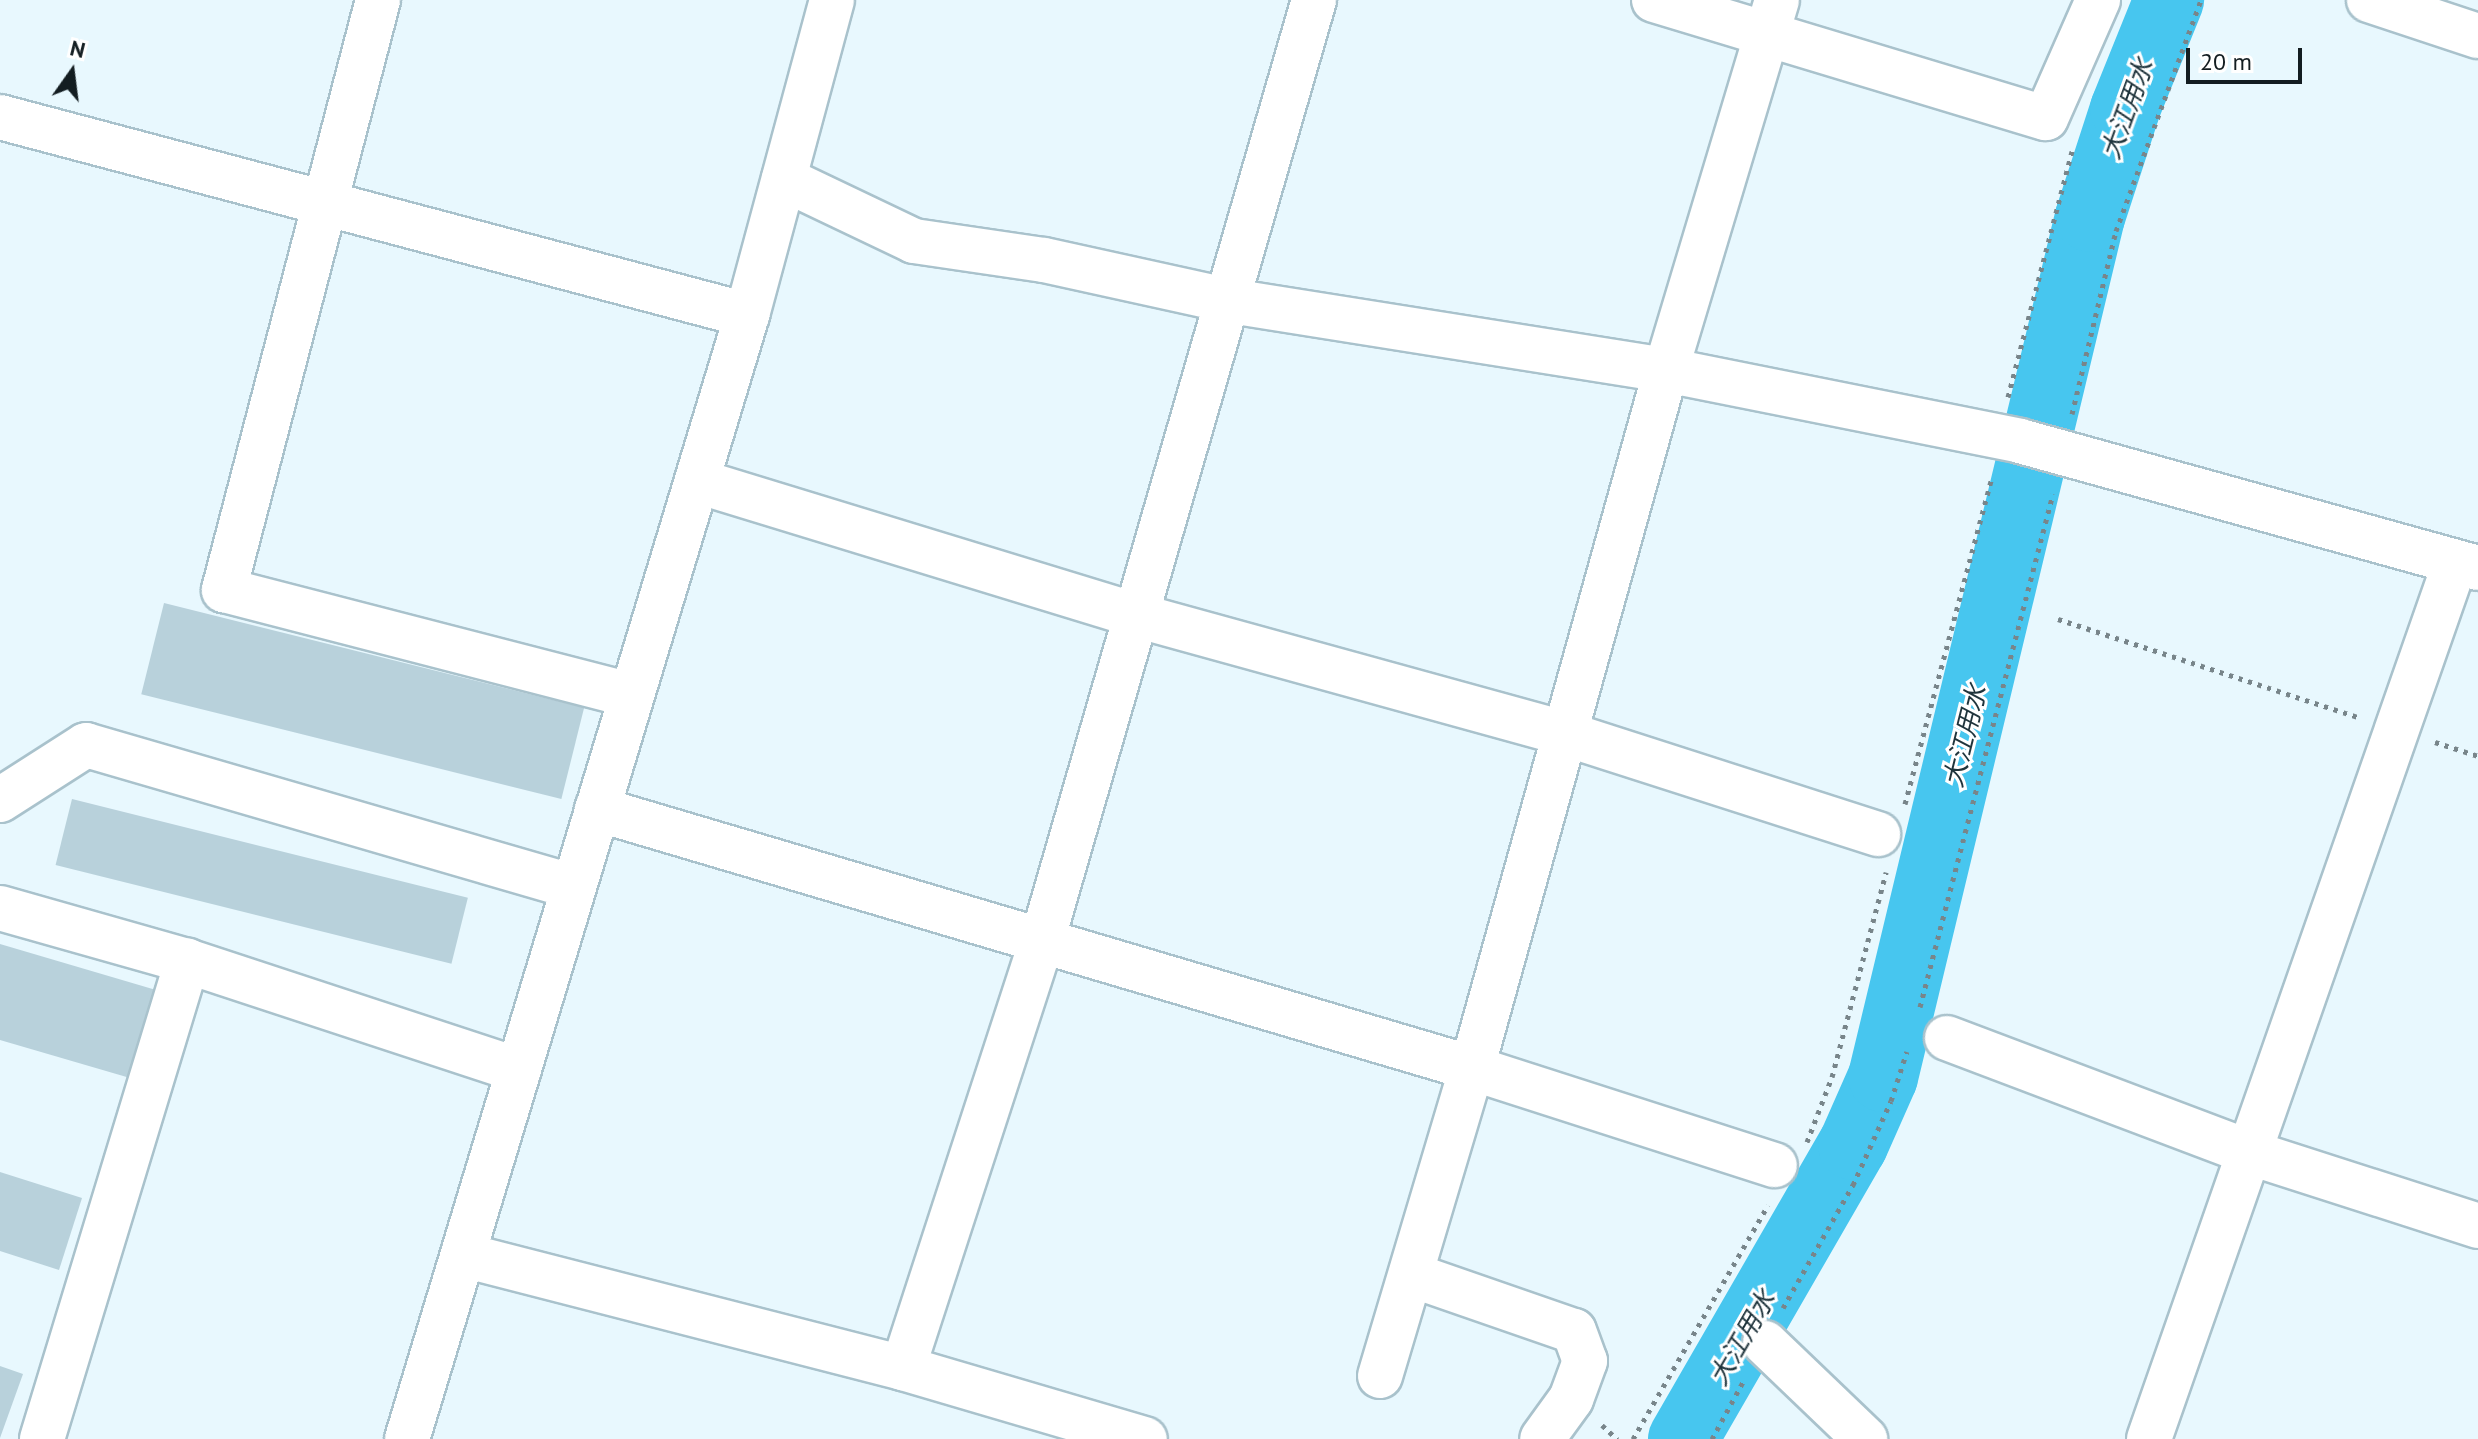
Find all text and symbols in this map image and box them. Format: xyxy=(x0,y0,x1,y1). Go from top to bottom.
north arrow xyxy=(32,32,112,112)
scale bar xyxy=(2190,32,2306,82)
text: N xyxy=(67,33,88,64)
text: 20 m xyxy=(2200,46,2252,77)
water label: 大江用水 xyxy=(2095,55,2159,163)
water label: 大江用水 xyxy=(1937,682,1993,790)
water label: 大江用水 xyxy=(1702,1285,1782,1391)

